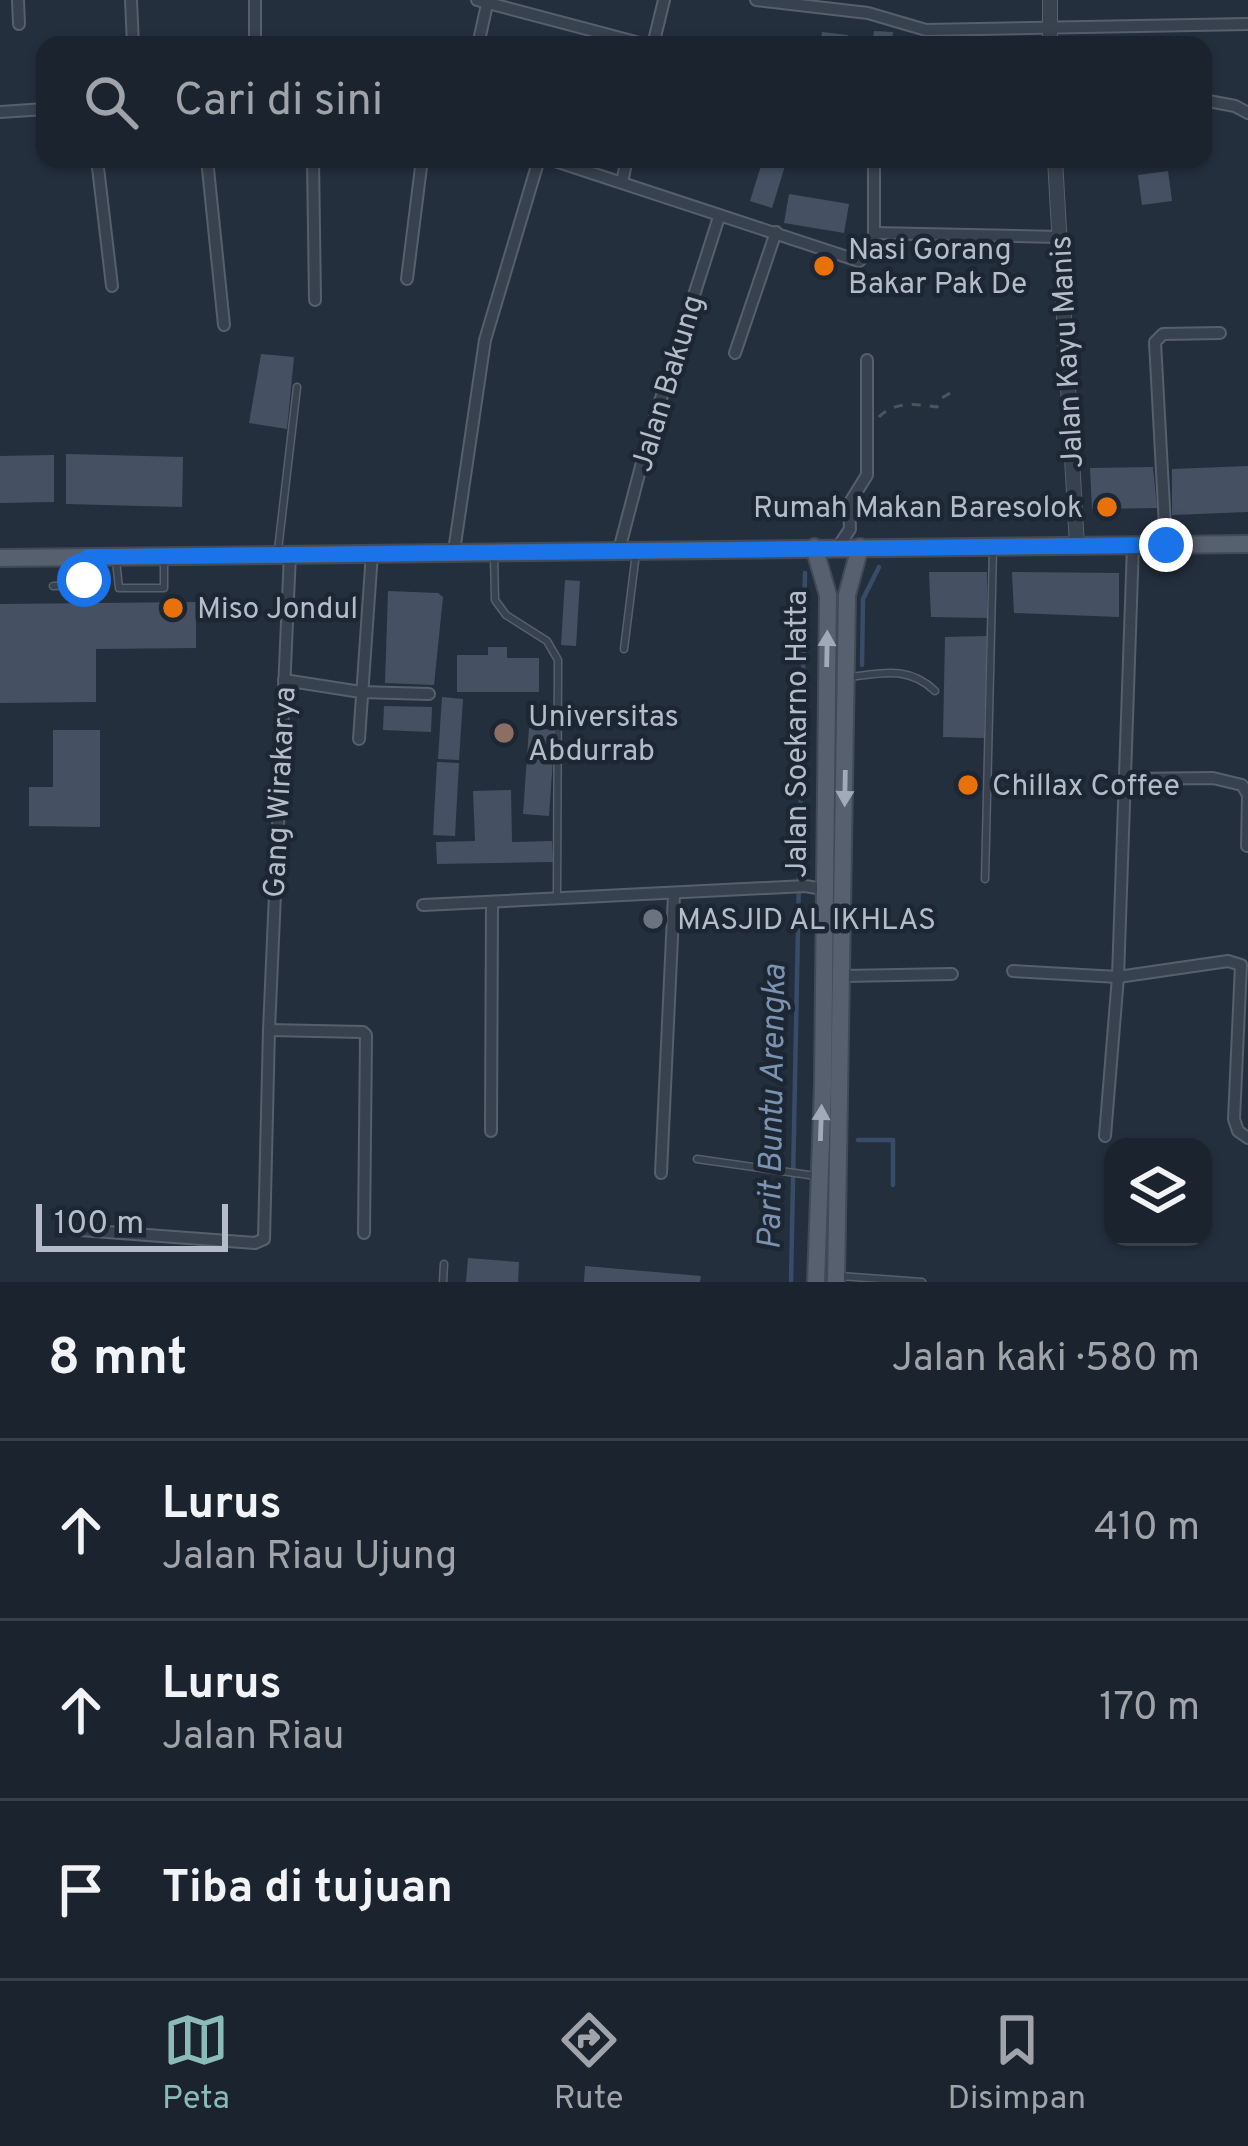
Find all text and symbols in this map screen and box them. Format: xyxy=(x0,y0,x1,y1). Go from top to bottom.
search box xyxy=(36,36,1212,168)
icon: search xyxy=(78,69,144,135)
text: Cari di sini xyxy=(174,74,383,131)
place label: Nasi Gorang Bakar Pak De xyxy=(848,233,1027,304)
street label: Jalan Kayu Manis xyxy=(1044,235,1093,469)
marker: Nasi Gorang Bakar Pak De xyxy=(811,253,837,279)
street label: Jalan Bakung xyxy=(625,291,714,476)
place label: Rumah Makan Baresolok xyxy=(753,491,1083,528)
marker: Rumah Makan Baresolok xyxy=(1094,494,1120,520)
route end xyxy=(1139,518,1193,572)
route start xyxy=(57,553,111,607)
street label: Jalan Soekarno Hatta xyxy=(780,590,817,878)
place label: Miso Jondul xyxy=(197,592,358,629)
marker: Miso Jondul xyxy=(160,595,186,621)
one-way arrow xyxy=(818,629,837,667)
street label: Gang Wirakarya xyxy=(257,686,306,899)
place label: Universitas Abdurrab xyxy=(528,700,679,771)
marker: Universitas Abdurrab xyxy=(491,720,517,746)
place label: Chillax Coffee xyxy=(992,769,1180,806)
one-way arrow xyxy=(835,770,855,808)
marker: Chillax Coffee xyxy=(955,772,981,798)
place label: MASJID AL IKHLAS xyxy=(677,903,936,940)
marker: MASJID AL IKHLAS xyxy=(640,906,666,932)
water label: Parit Buntu Arengka xyxy=(751,964,797,1250)
one-way arrow xyxy=(812,1103,831,1141)
map controls xyxy=(1104,1138,1212,1246)
button: layers xyxy=(1104,1138,1212,1246)
scale bar xyxy=(36,1198,228,1251)
text: 100 m xyxy=(54,1204,144,1246)
text: 8 mnt xyxy=(48,1328,187,1393)
text: Jalan kaki · 580 m xyxy=(892,1336,1200,1385)
text: Lurus xyxy=(162,1477,282,1534)
icon: ahead xyxy=(48,1497,114,1563)
text: 410 m xyxy=(1094,1505,1200,1554)
text: Jalan Riau Ujung xyxy=(162,1534,457,1583)
text: Lurus xyxy=(162,1657,282,1714)
icon: ahead xyxy=(48,1677,114,1743)
text: 170 m xyxy=(1099,1685,1200,1734)
text: Jalan Riau xyxy=(162,1714,344,1763)
icon: arrive xyxy=(48,1857,114,1923)
text: Tiba di tujuan xyxy=(162,1861,453,1918)
tab: Peta xyxy=(162,2007,230,2121)
tab: Rute xyxy=(554,2007,624,2121)
tab: Disimpan xyxy=(947,2007,1086,2121)

